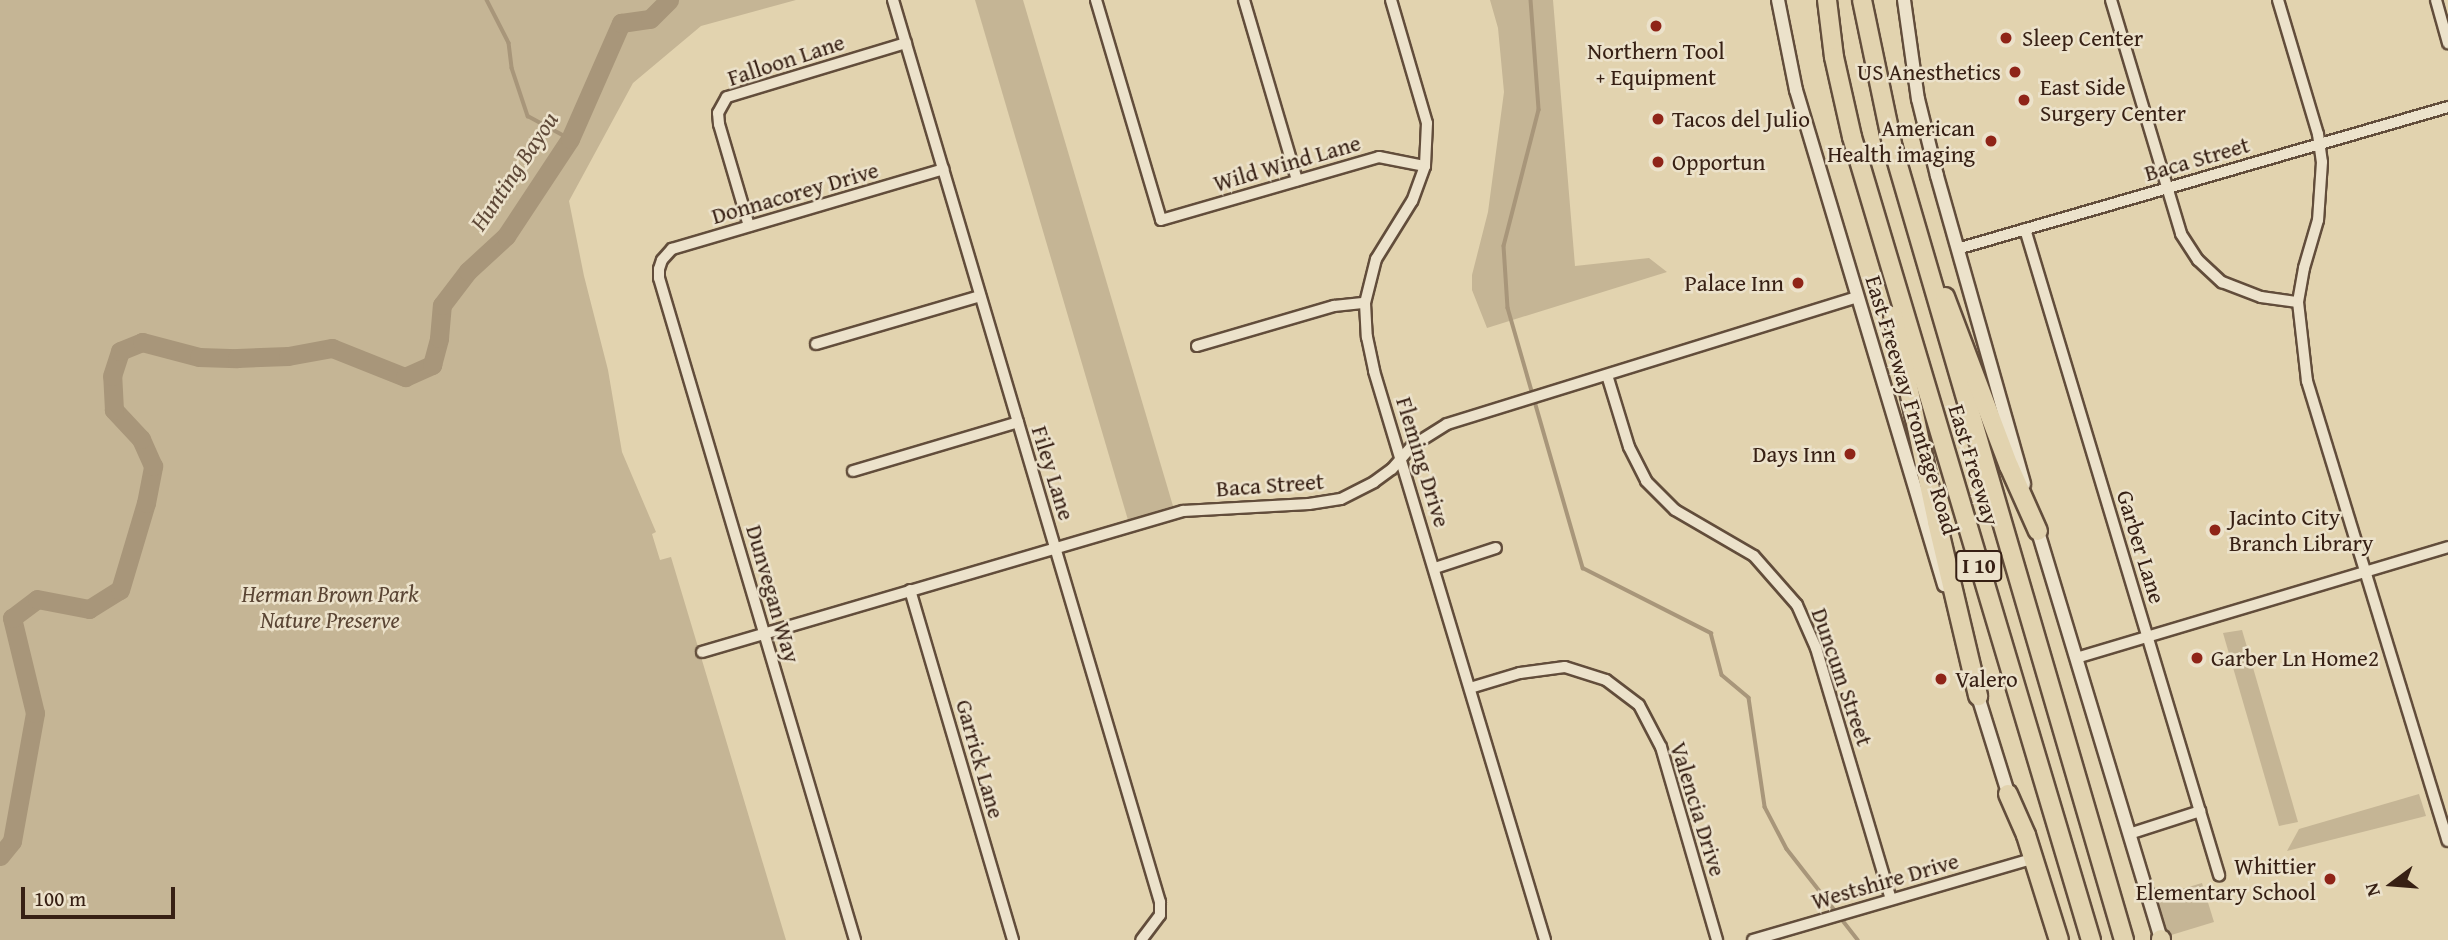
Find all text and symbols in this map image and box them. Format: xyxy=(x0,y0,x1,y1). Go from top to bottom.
marker: Northern Tool + Equipment xyxy=(1648,18,1664,34)
place label: Sleep Center xyxy=(2022,24,2143,52)
street label: Falloon Lane xyxy=(724,28,848,92)
marker: Sleep Center xyxy=(1996,28,2016,48)
place label: Northern Tool + Equipment xyxy=(1587,37,1725,91)
place label: US Anesthetics xyxy=(1857,58,2001,86)
marker: US Anesthetics xyxy=(2007,64,2023,80)
place label: East Side Surgery Center xyxy=(2040,73,2186,127)
marker: East Side Surgery Center xyxy=(2014,90,2034,110)
place label: Tacos del Julio xyxy=(1672,105,1810,133)
water label: Hunting Bayou xyxy=(464,106,564,236)
marker: Tacos del Julio xyxy=(1650,111,1666,127)
place label: American Health imaging xyxy=(1827,114,1975,168)
street label: Wild Wind Lane xyxy=(1210,129,1364,197)
marker: American Health imaging xyxy=(1981,131,2001,151)
street label: Baca Street xyxy=(2141,131,2253,187)
place label: Opportun xyxy=(1672,148,1765,176)
marker: Opportun xyxy=(1650,154,1666,170)
street label: Donnacorey Drive xyxy=(708,156,882,230)
place label: Palace Inn xyxy=(1684,269,1784,297)
street label: East Freeway Frontage Road xyxy=(1859,272,1965,538)
marker: Palace Inn xyxy=(1790,275,1806,291)
street label: Fleming Drive xyxy=(1390,394,1456,530)
street label: East Freeway xyxy=(1943,401,2005,529)
street label: Filey Lane xyxy=(1026,422,1080,524)
place label: Days Inn xyxy=(1753,440,1836,468)
marker: Days Inn xyxy=(1842,446,1858,462)
street label: Baca Street xyxy=(1215,467,1325,503)
street label: Garber Lane xyxy=(2111,487,2171,607)
place label: Jacinto City Branch Library xyxy=(2229,503,2374,557)
street label: Dunvegan Way xyxy=(740,522,806,666)
marker: Jacinto City Branch Library xyxy=(2207,522,2223,538)
road number: I 10 xyxy=(1954,548,2004,584)
park label: Herman Brown Park Nature Preserve xyxy=(241,580,419,634)
street label: Duncum Street xyxy=(1806,604,1878,750)
place label: Garber Ln Home2 xyxy=(2211,644,2379,672)
marker: Garber Ln Home2 xyxy=(2189,650,2205,666)
place label: Valero xyxy=(1955,665,2018,693)
marker: Valero xyxy=(1933,671,1949,687)
street label: Garrick Lane xyxy=(950,696,1010,822)
street label: Valencia Drive xyxy=(1664,739,1732,879)
street label: Westshire Drive xyxy=(1808,847,1962,915)
north arrow xyxy=(2357,849,2427,919)
place label: Whittier Elementary School xyxy=(2136,852,2316,906)
marker: Whittier Elementary School xyxy=(2322,871,2338,887)
scale bar xyxy=(24,874,178,918)
text: N xyxy=(2357,880,2387,900)
text: 100 m xyxy=(34,883,86,914)

